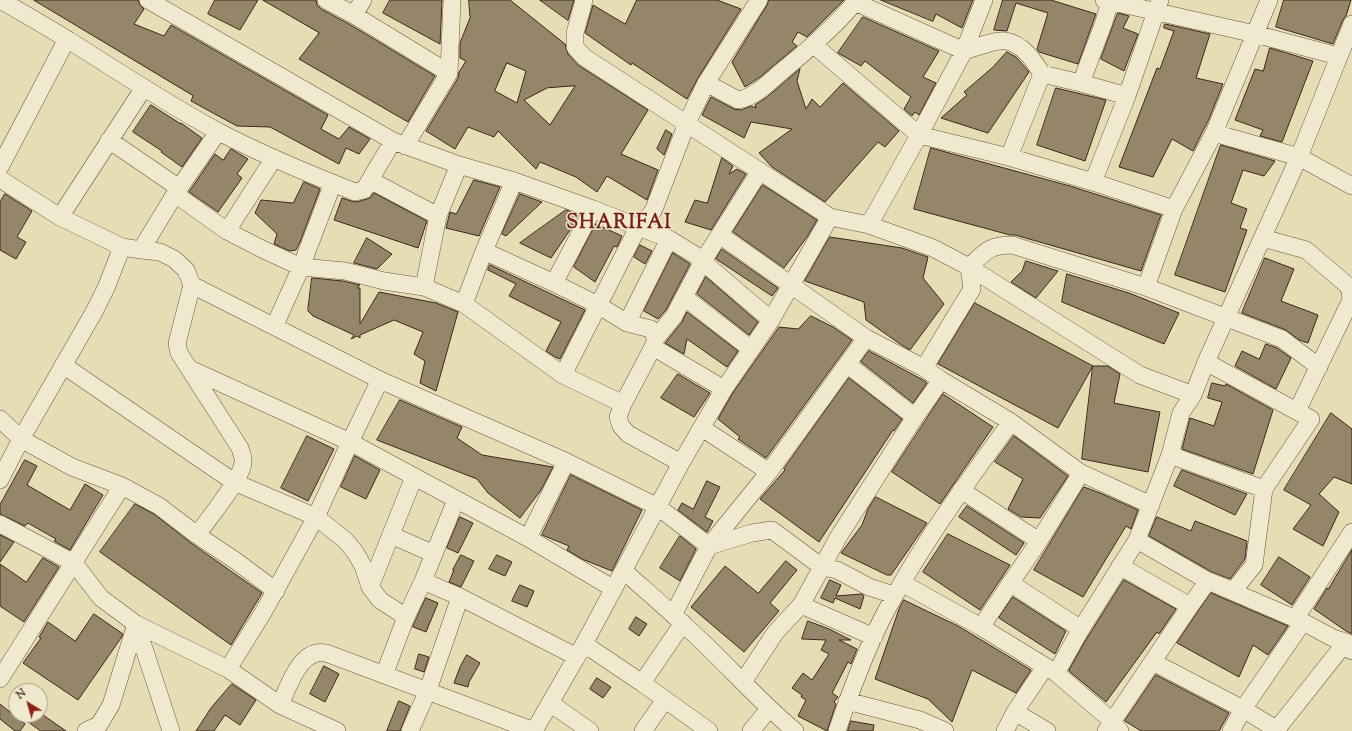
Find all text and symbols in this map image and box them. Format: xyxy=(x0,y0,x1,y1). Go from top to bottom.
district label: SHARIFAI xyxy=(566,213,672,237)
north arrow xyxy=(8,683,48,723)
text: N xyxy=(13,685,30,703)

